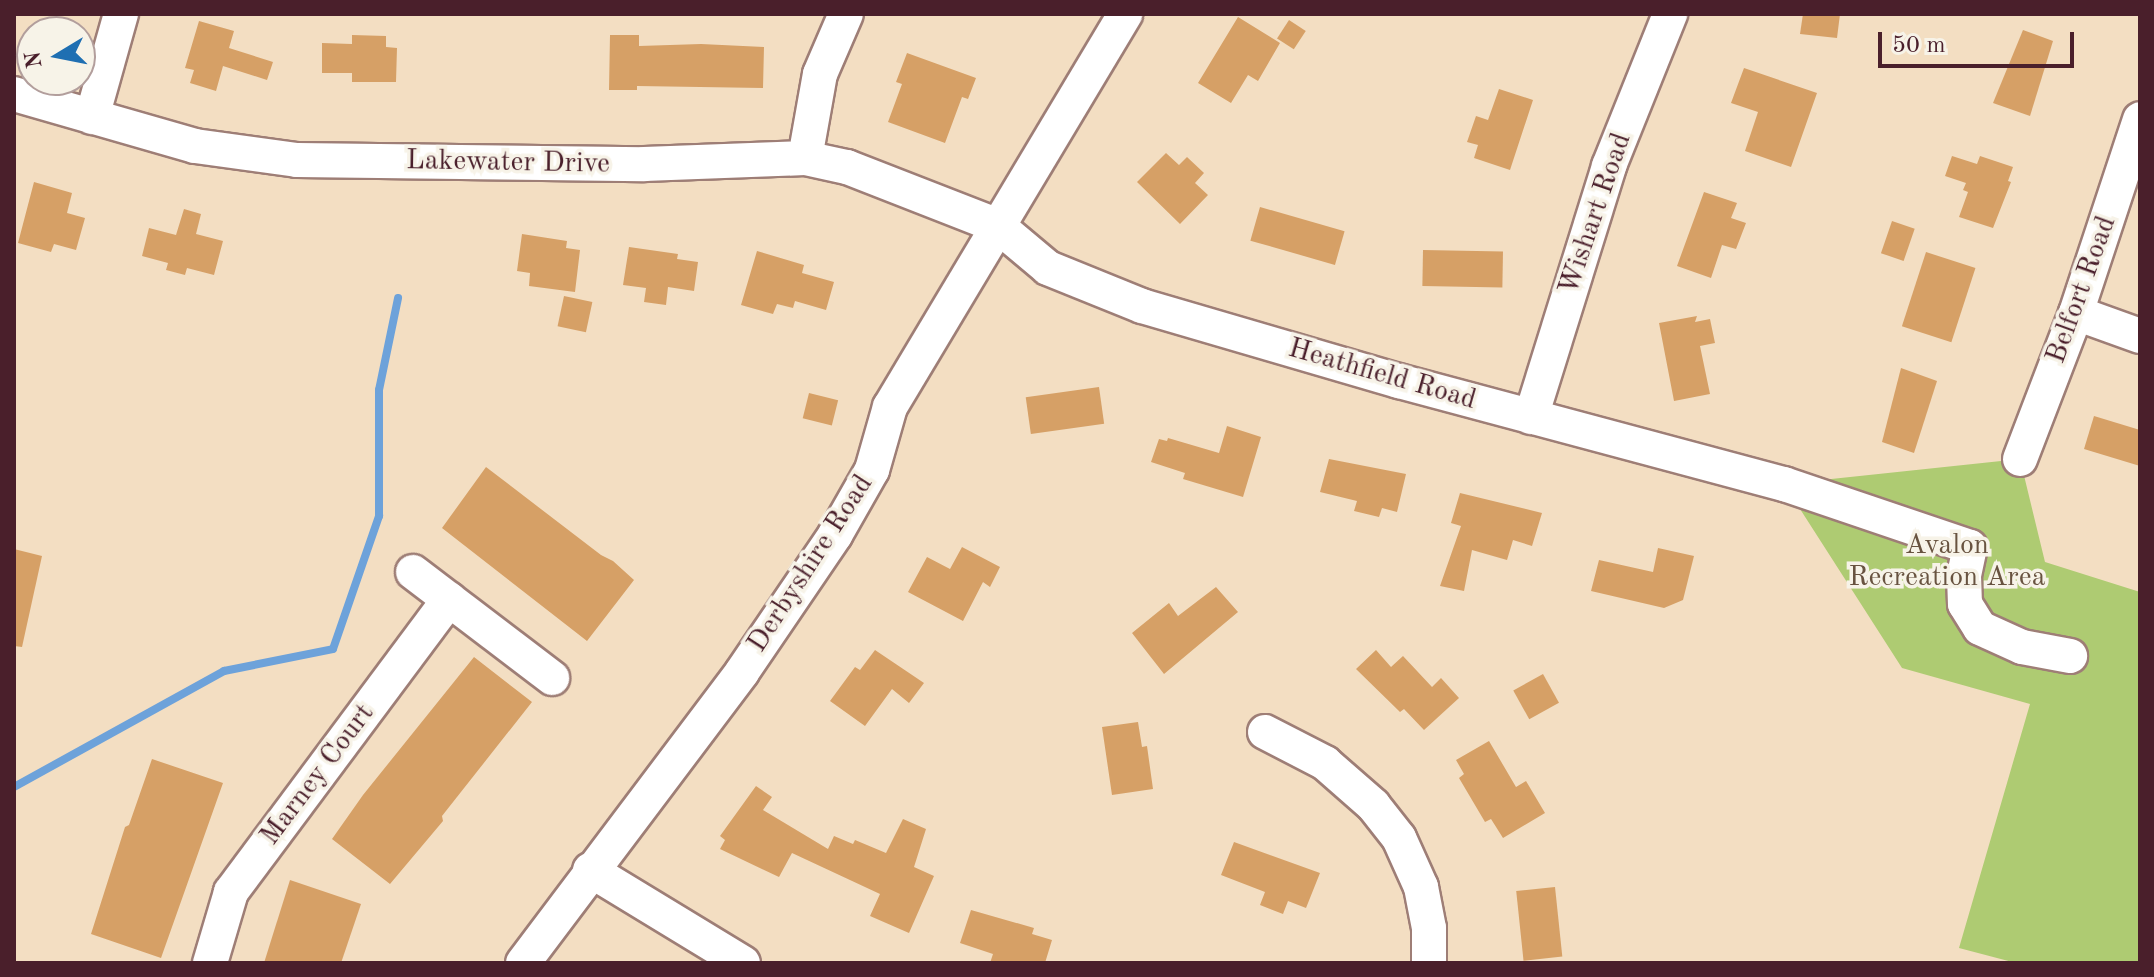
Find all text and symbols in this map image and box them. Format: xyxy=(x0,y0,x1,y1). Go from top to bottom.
north arrow xyxy=(16,16,96,96)
scale bar xyxy=(1882,16,2078,66)
text: 50 m xyxy=(1892,34,1946,58)
text: N xyxy=(22,50,47,70)
street label: Wishart Road xyxy=(1553,129,1639,299)
street label: Lakewater Drive xyxy=(406,144,610,182)
street label: Belfort Road xyxy=(2040,212,2124,368)
street label: Heathfield Road xyxy=(1284,332,1480,418)
street label: Derbyshire Road xyxy=(741,469,881,659)
park label: Avalon Recreation Area xyxy=(1848,529,2046,595)
street label: Marney Court xyxy=(254,698,382,852)

